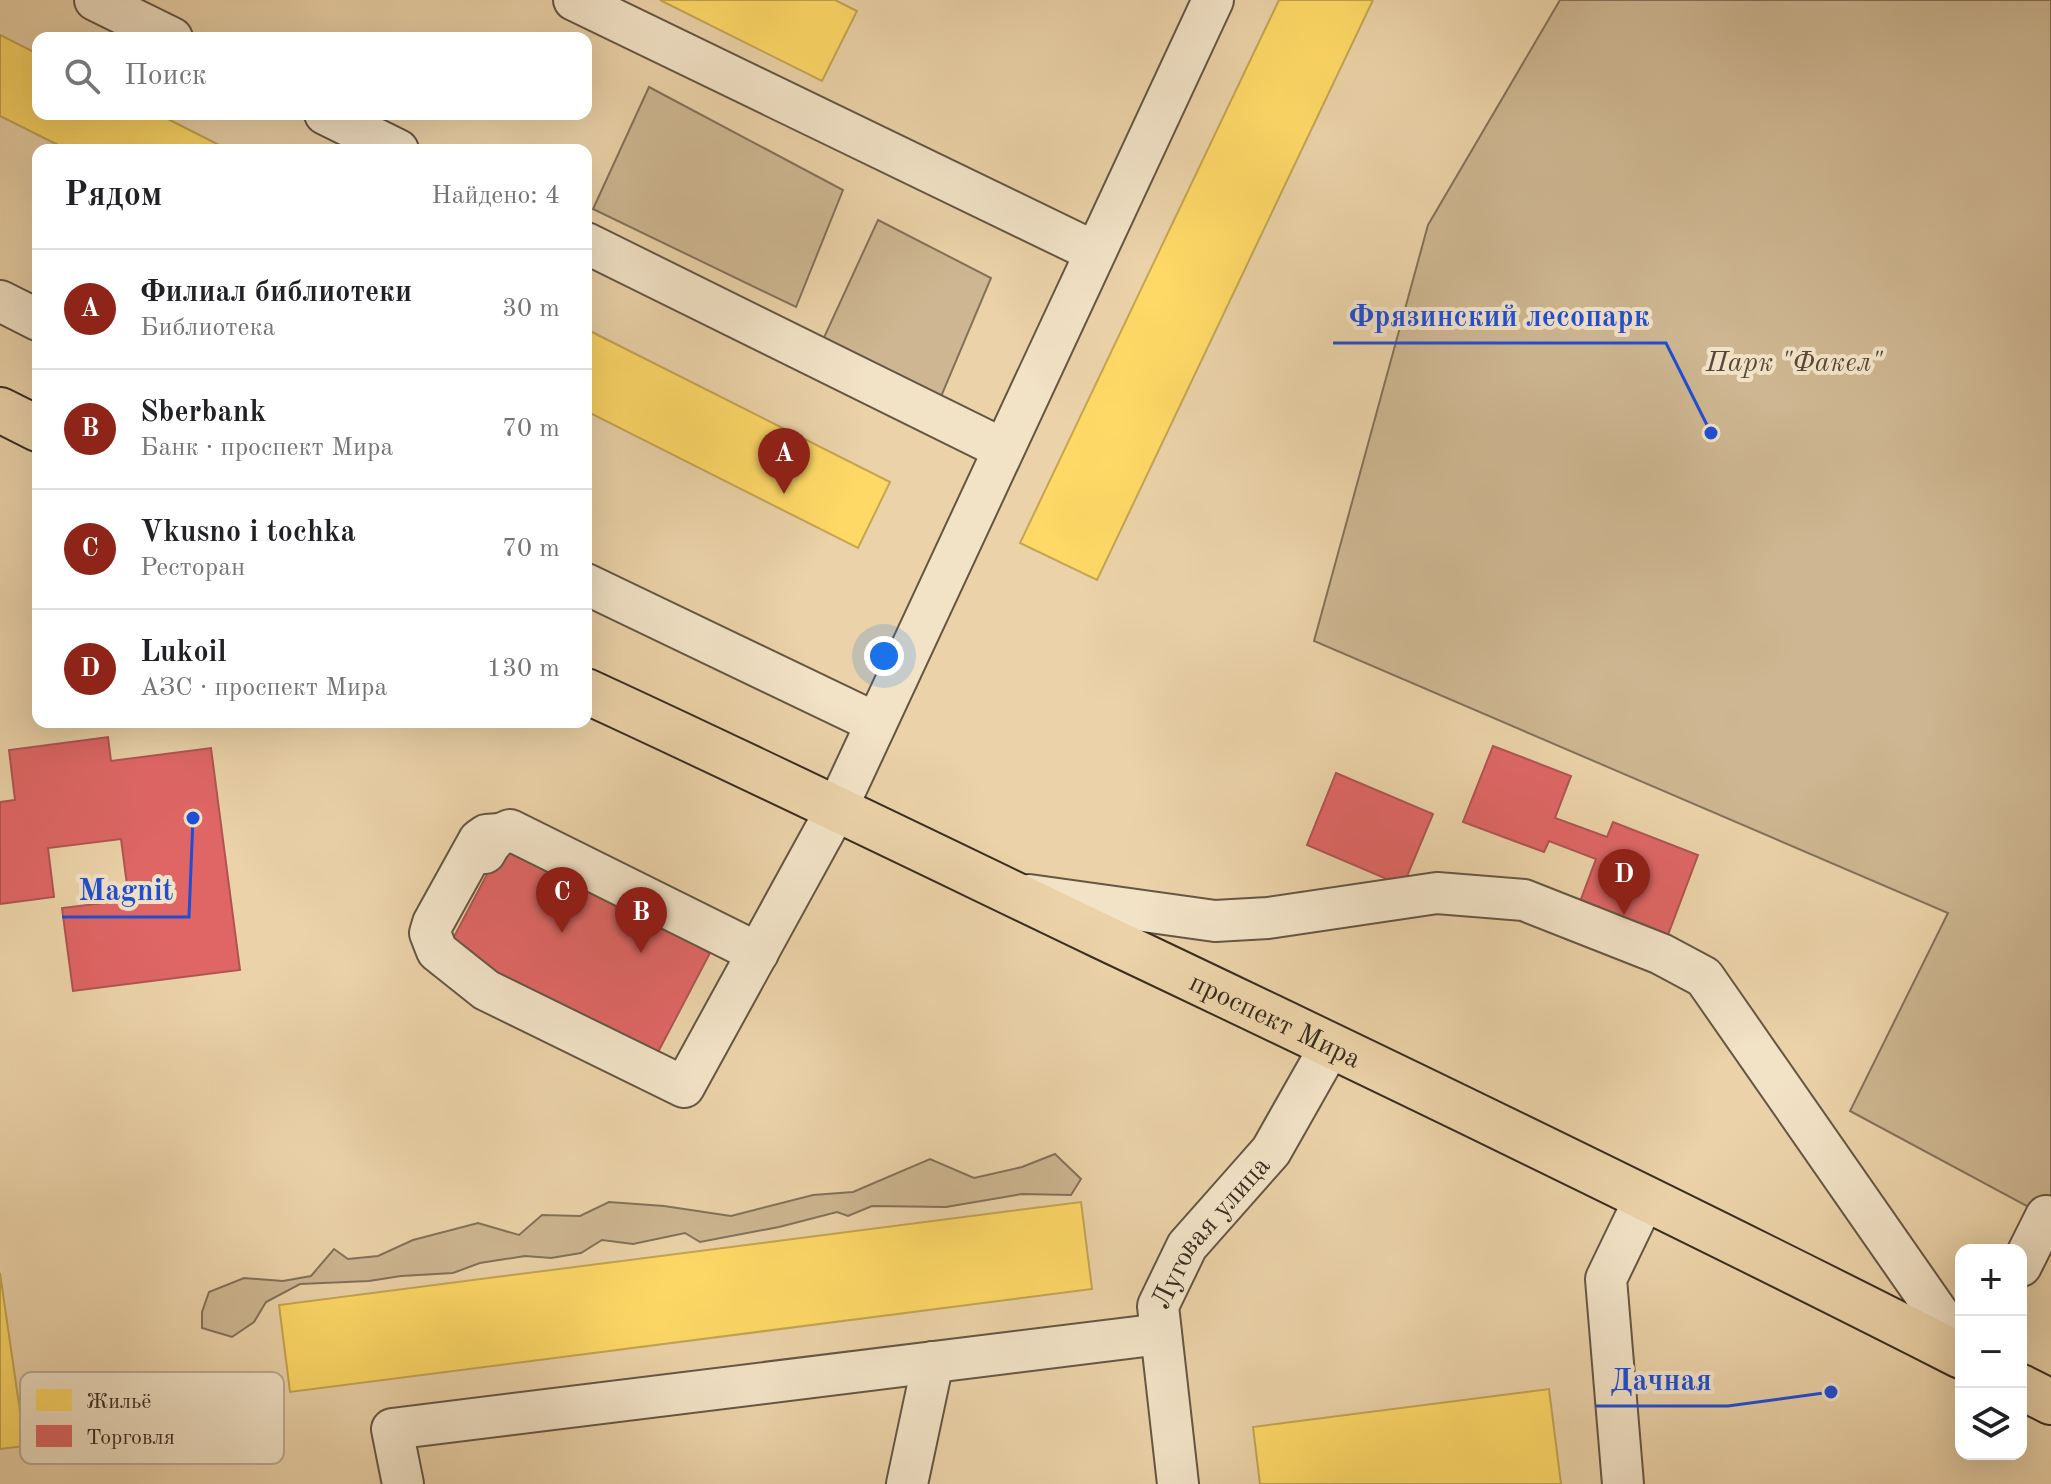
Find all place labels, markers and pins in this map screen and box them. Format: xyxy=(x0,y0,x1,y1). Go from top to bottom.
callout: Фрязинский лесопарк xyxy=(1333,289,1666,343)
pin: A xyxy=(758,428,810,494)
pin: D xyxy=(1598,849,1650,915)
callout: Magnit xyxy=(62,863,189,917)
pin: C xyxy=(536,867,588,933)
pin: B xyxy=(615,887,667,953)
callout: Дачная xyxy=(1595,1352,1728,1406)

